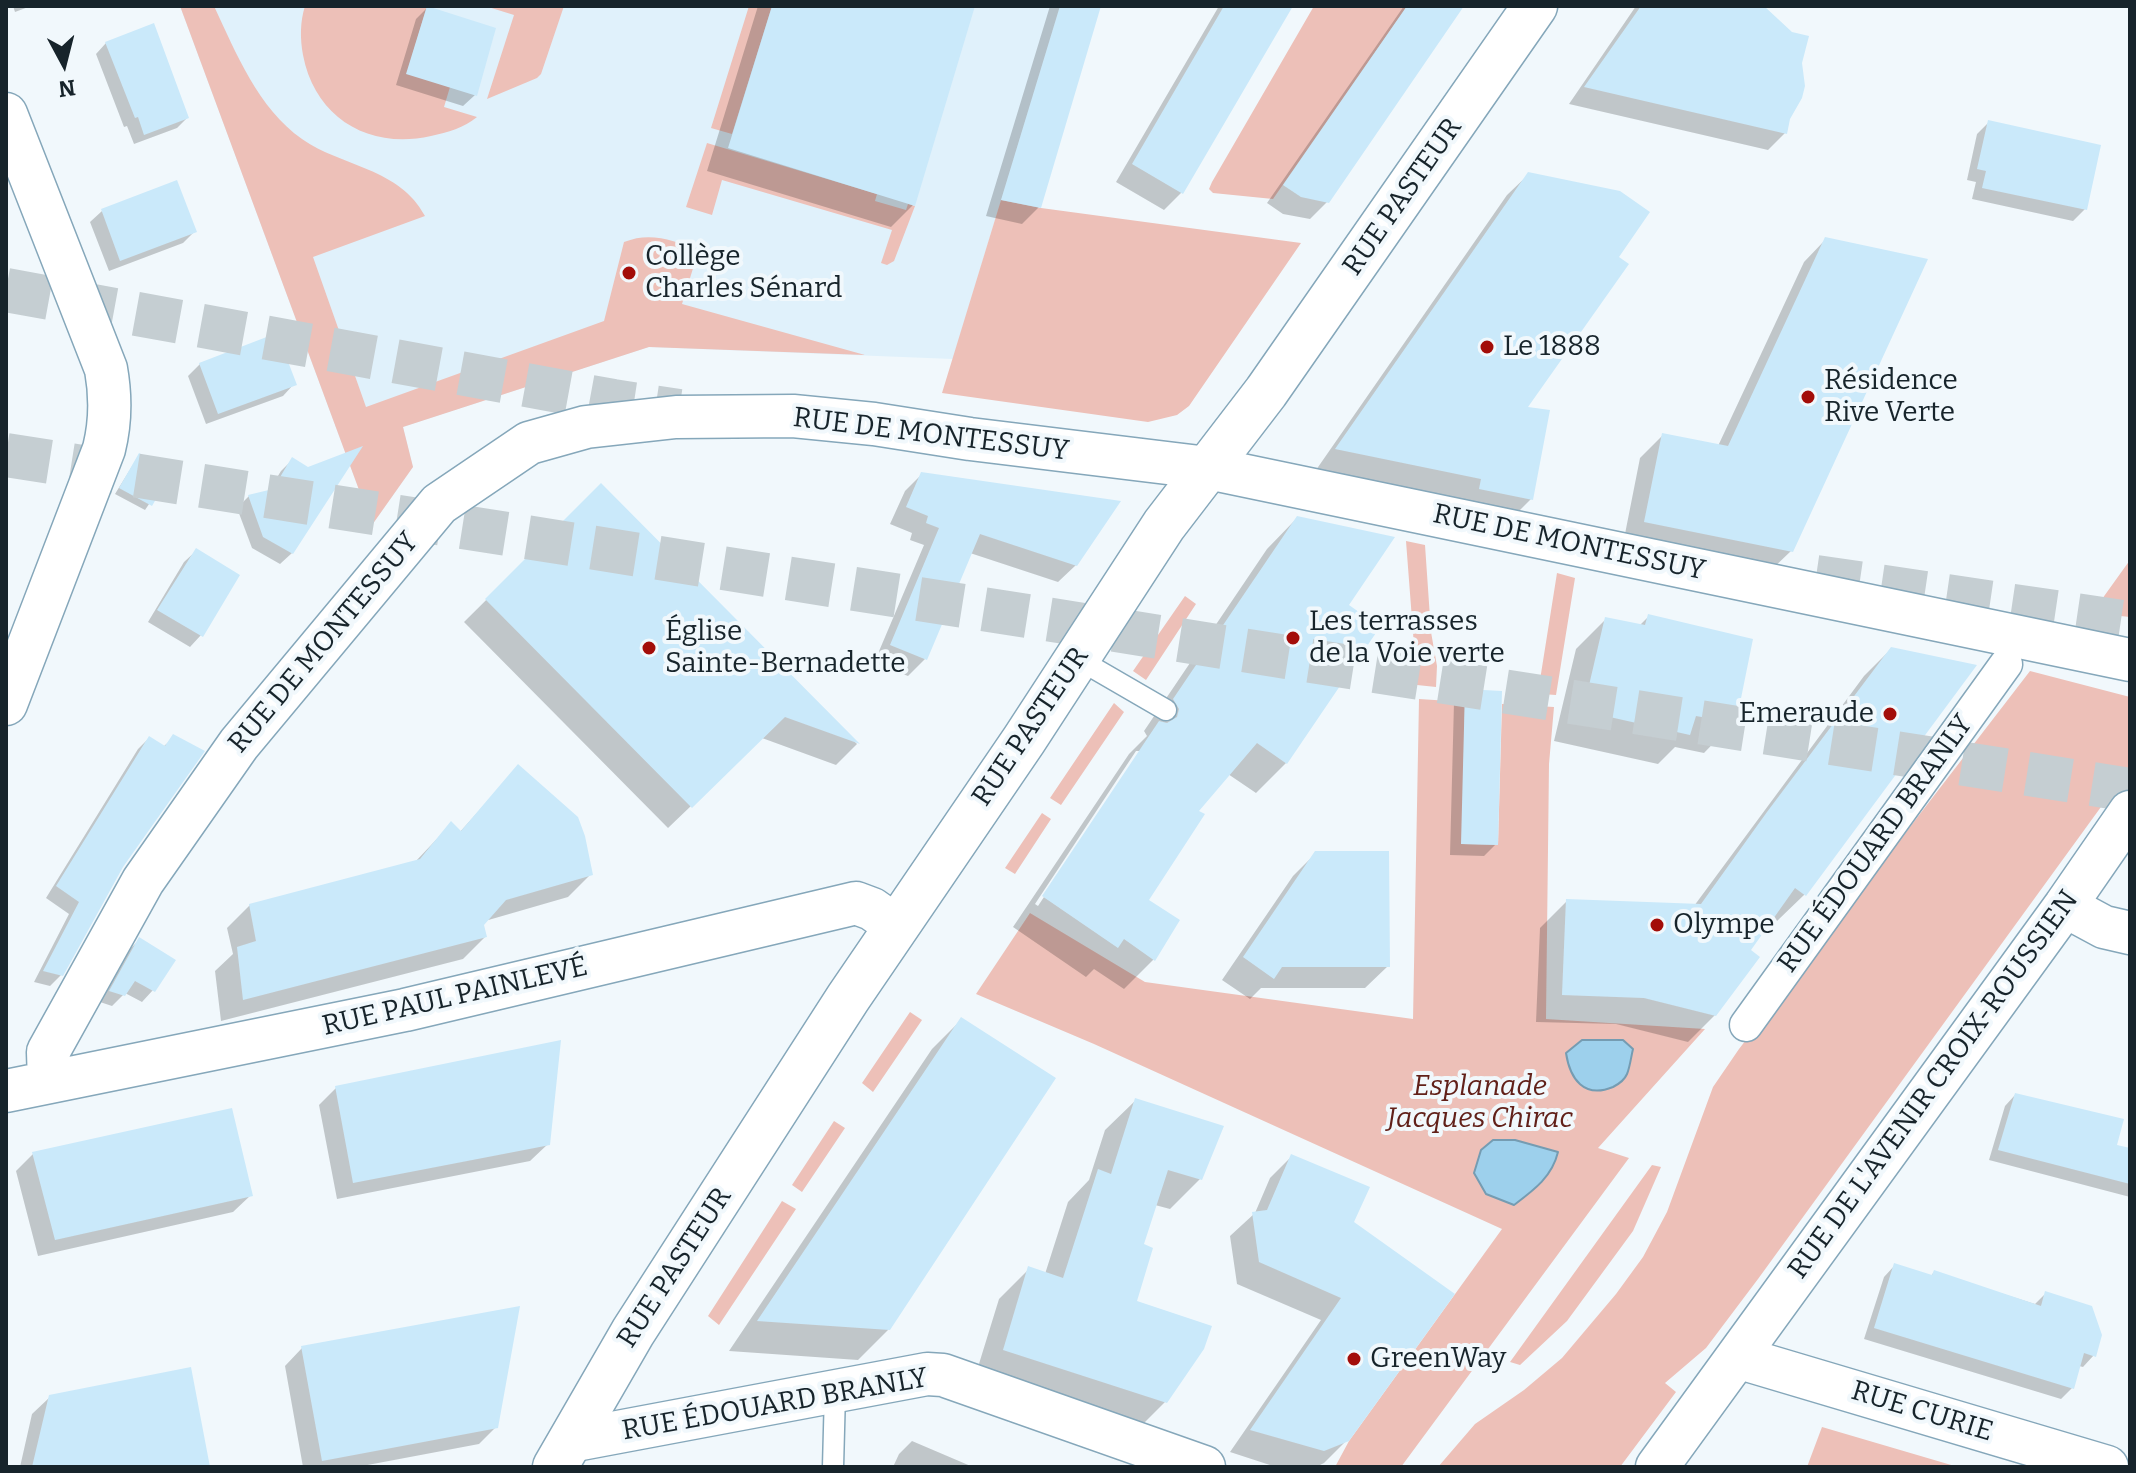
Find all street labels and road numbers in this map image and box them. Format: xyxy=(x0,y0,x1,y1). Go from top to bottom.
street label: RUE PASTEUR xyxy=(1336,112,1470,282)
street label: RUE DE MONTESSUY xyxy=(791,401,1071,469)
street label: RUE DE MONTESSUY xyxy=(1430,498,1708,588)
street label: RUE DE MONTESSUY xyxy=(222,526,426,760)
street label: RUE PASTEUR xyxy=(966,641,1096,813)
street label: RUE ÉDOUARD BRANLY xyxy=(1771,709,1981,979)
street label: RUE DE L'AVENIR CROIX-ROUSSIEN xyxy=(1782,884,2086,1286)
street label: RUE PAUL PAINLEVÉ xyxy=(319,950,591,1044)
street label: RUE PASTEUR xyxy=(611,1182,739,1354)
street label: RUE ÉDOUARD BRANLY xyxy=(619,1362,931,1448)
street label: RUE CURIE xyxy=(1847,1375,1997,1449)

